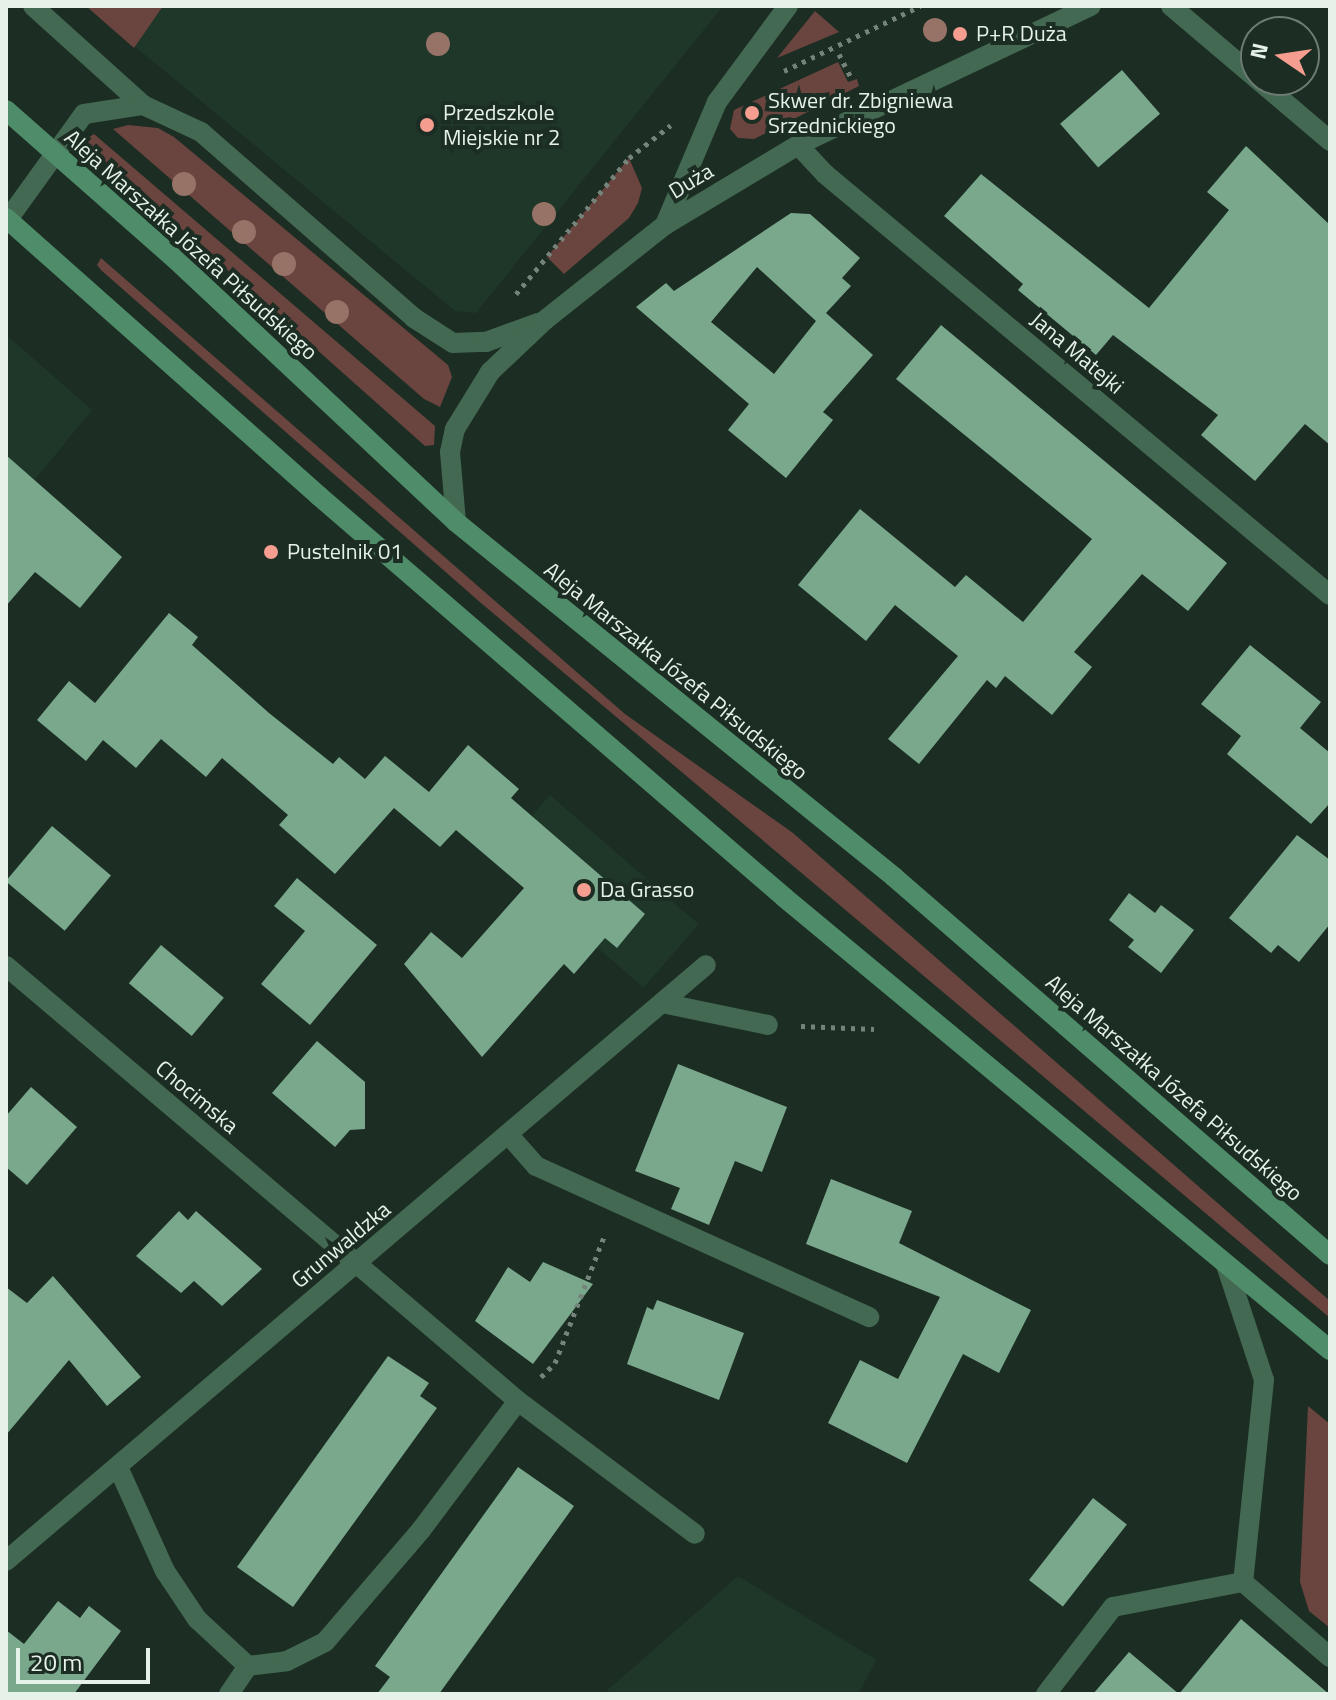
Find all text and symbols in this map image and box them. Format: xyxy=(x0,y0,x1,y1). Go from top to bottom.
north arrow xyxy=(1240,16,1320,96)
place label: P+R Duża xyxy=(976,21,1067,47)
marker: P+R Duża xyxy=(951,25,969,43)
text: N xyxy=(1240,40,1277,62)
place label: Skwer dr. Zbigniewa Srzednickiego xyxy=(768,87,953,138)
place label: Przedszkole Miejskie nr 2 xyxy=(443,99,560,150)
marker: Skwer dr. Zbigniewa Srzednickiego xyxy=(743,104,761,122)
marker: Przedszkole Miejskie nr 2 xyxy=(418,116,436,134)
street label: Aleja Marszałka Józefa Piłsudskiego xyxy=(59,124,323,366)
street label: Duża xyxy=(664,158,718,204)
street label: Jana Matejki xyxy=(1025,306,1129,400)
place label: Pustelnik 01 xyxy=(287,539,403,565)
marker: Pustelnik 01 xyxy=(262,543,280,561)
street label: Aleja Marszałka Józefa Piłsudskiego xyxy=(539,556,813,786)
place label: Da Grasso xyxy=(600,877,694,903)
marker: Da Grasso xyxy=(575,881,593,899)
street label: Aleja Marszałka Józefa Piłsudskiego xyxy=(1040,969,1308,1207)
street label: Chocimska xyxy=(150,1055,244,1139)
street label: Grunwaldzka xyxy=(286,1196,396,1294)
scale bar xyxy=(20,1632,154,1682)
text: 20 m xyxy=(30,1644,82,1680)

